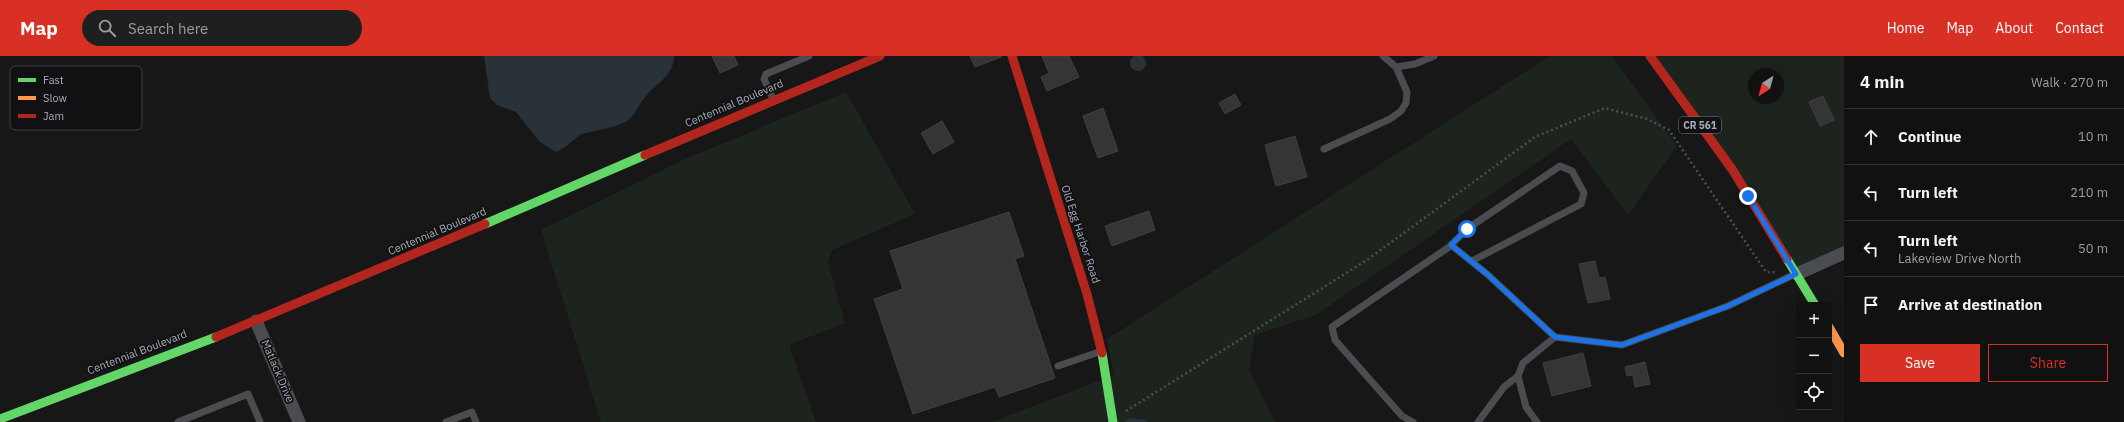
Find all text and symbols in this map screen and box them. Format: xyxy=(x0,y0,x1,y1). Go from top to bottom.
search box xyxy=(82,10,362,46)
text: Map xyxy=(20,16,58,40)
icon: search xyxy=(96,17,118,39)
text: Search here xyxy=(128,19,208,38)
text: Home xyxy=(1887,19,1924,37)
text: Map xyxy=(1946,19,1973,37)
text: About xyxy=(1995,19,2033,37)
text: Contact xyxy=(2055,19,2104,37)
legend xyxy=(10,66,142,130)
north arrow xyxy=(1748,68,1784,104)
text: 4 min xyxy=(1860,71,1904,93)
text: Fast xyxy=(43,73,64,87)
text: Walk · 270 m xyxy=(2031,74,2108,91)
street label: Centennial Boulevard xyxy=(683,76,785,130)
text: Slow xyxy=(43,91,67,105)
text: Jam xyxy=(43,109,64,123)
road number: CR 561 xyxy=(1679,117,1721,133)
icon: ahead xyxy=(1860,126,1882,148)
text: Continue xyxy=(1898,127,1962,146)
text: 10 m xyxy=(2078,128,2108,145)
icon: left xyxy=(1860,182,1882,204)
street label: Old Egg Harbor Road xyxy=(1059,183,1103,285)
text: Turn left xyxy=(1898,183,1958,202)
text: 210 m xyxy=(2070,184,2108,201)
route end xyxy=(1739,187,1757,205)
street label: Centennial Boulevard xyxy=(386,204,488,258)
route start xyxy=(1458,220,1476,238)
text: Turn left xyxy=(1898,231,1958,250)
icon: left xyxy=(1860,238,1882,260)
text: 50 m xyxy=(2078,240,2108,257)
text: Lakeview Drive North xyxy=(1898,250,2021,267)
icon: arrive xyxy=(1860,294,1882,316)
text: Arrive at destination xyxy=(1898,295,2042,314)
map controls xyxy=(1796,302,1832,410)
button: + xyxy=(1796,302,1832,338)
street label: Centennial Boulevard xyxy=(85,327,189,377)
street label: Matlack Drive xyxy=(258,337,298,405)
button: − xyxy=(1796,338,1832,374)
button: Save xyxy=(1860,344,1980,382)
button: Share xyxy=(1988,344,2108,382)
button: locate xyxy=(1796,374,1832,410)

